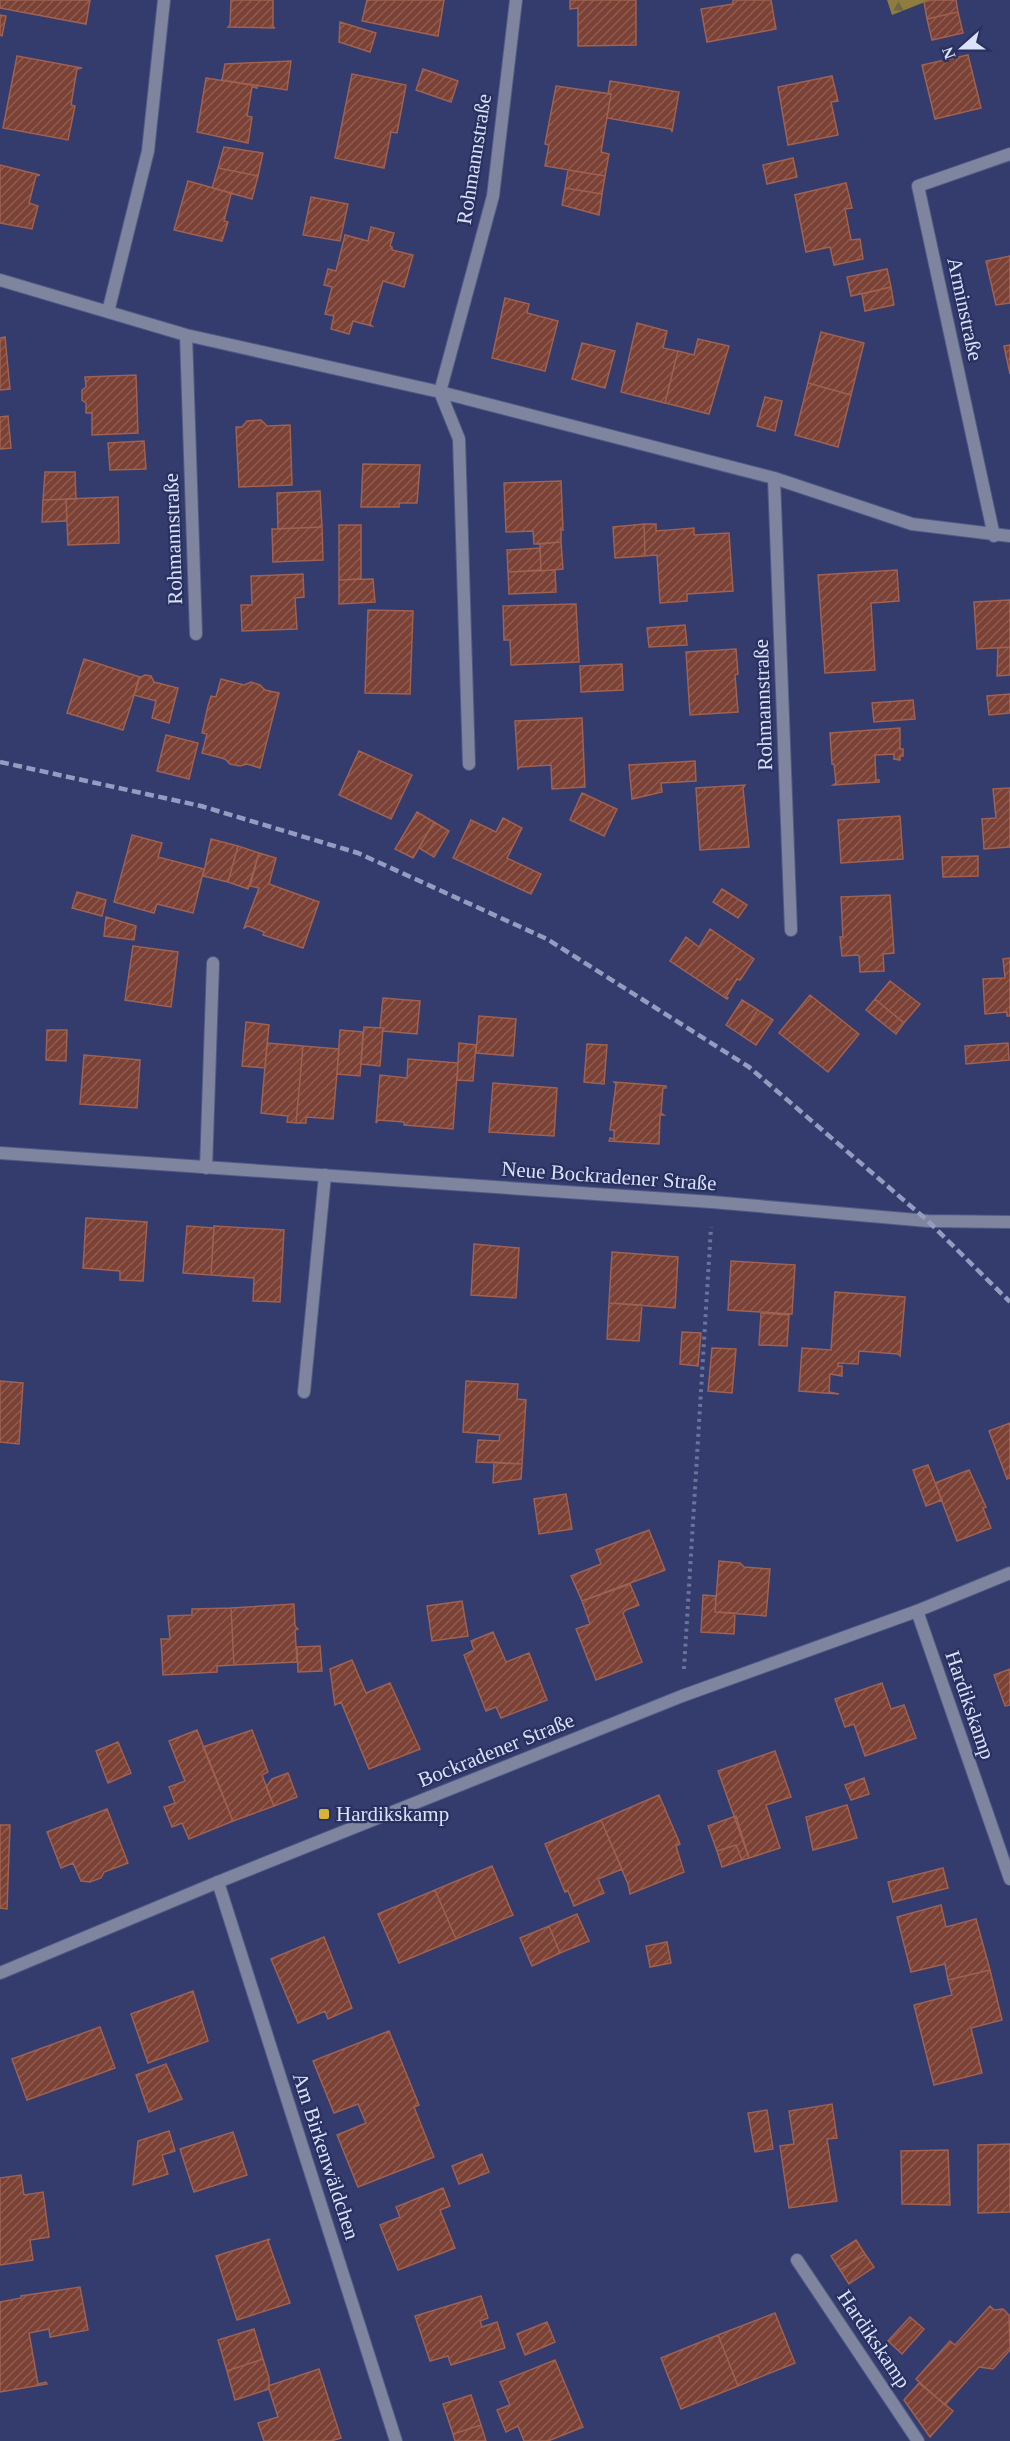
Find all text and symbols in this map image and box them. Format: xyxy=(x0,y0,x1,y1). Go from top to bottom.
north arrow xyxy=(932,18,992,78)
text: N xyxy=(938,44,958,62)
street label: Rohmannstraße xyxy=(452,92,496,226)
street label: Arminstraße xyxy=(942,255,988,363)
street label: Rohmannstraße xyxy=(159,473,187,605)
street label: Rohmannstraße xyxy=(749,639,777,771)
street label: Neue Bockradener Straße xyxy=(501,1157,717,1195)
street label: Hardikskamp xyxy=(940,1648,1000,1762)
street label: Bockradener Straße xyxy=(414,1708,578,1792)
place label: Hardikskamp xyxy=(336,1802,449,1826)
marker: Hardikskamp xyxy=(317,1807,331,1821)
street label: Am Birkenwäldchen xyxy=(288,2069,365,2243)
street label: Hardikskamp xyxy=(832,2285,916,2393)

